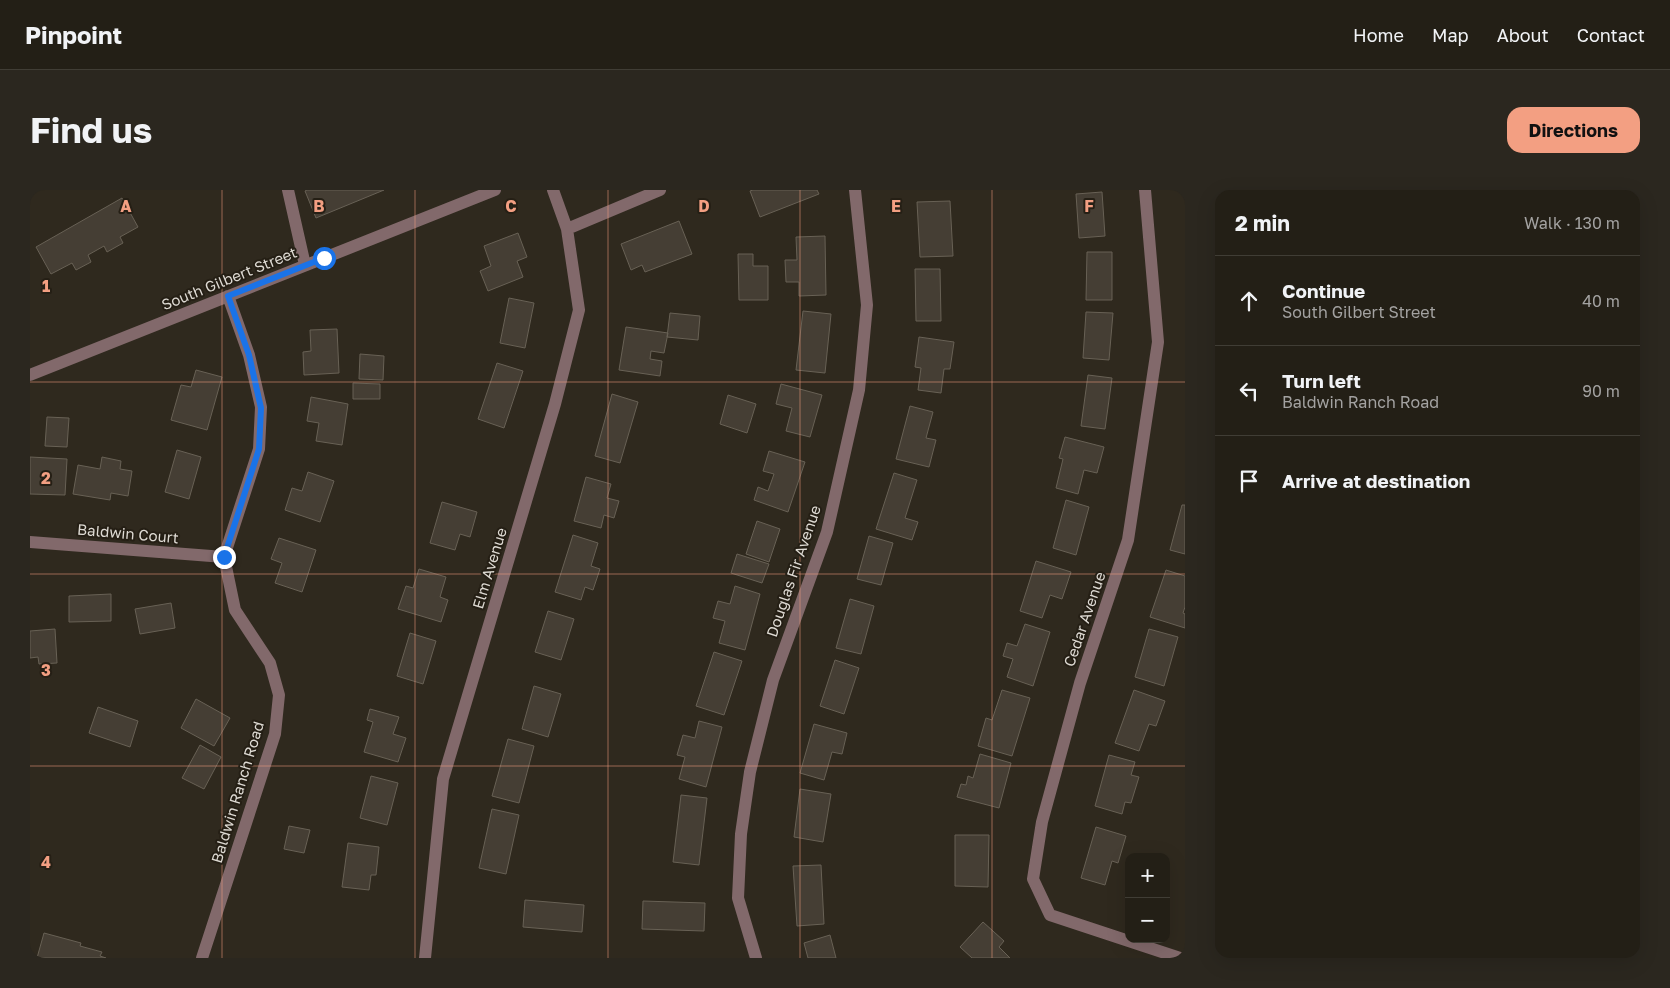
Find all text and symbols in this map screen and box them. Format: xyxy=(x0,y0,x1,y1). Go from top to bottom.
text: Pinpoint xyxy=(25,20,122,49)
text: Home xyxy=(1353,24,1404,46)
text: Map xyxy=(1432,24,1469,46)
text: About xyxy=(1497,24,1549,46)
text: Contact xyxy=(1577,24,1645,46)
button: Directions xyxy=(1507,107,1640,153)
text: Find us xyxy=(30,109,152,151)
text: A xyxy=(120,196,132,216)
text: B xyxy=(313,196,325,216)
text: C xyxy=(505,196,517,216)
text: D xyxy=(698,196,710,216)
text: E xyxy=(891,196,901,216)
text: F xyxy=(1084,196,1094,216)
text: 2 min xyxy=(1235,210,1290,236)
text: Walk · 130 m xyxy=(1524,213,1620,233)
street label: South Gilbert Street xyxy=(159,243,299,313)
route start xyxy=(313,247,336,270)
text: 1 xyxy=(42,276,50,296)
text: Continue xyxy=(1282,279,1365,302)
icon: ahead xyxy=(1235,287,1263,315)
text: 40 m xyxy=(1582,291,1620,311)
text: South Gilbert Street xyxy=(1282,302,1436,322)
text: Turn left xyxy=(1282,369,1361,392)
icon: left xyxy=(1235,377,1263,405)
text: 90 m xyxy=(1582,381,1620,401)
text: Baldwin Ranch Road xyxy=(1282,392,1439,412)
icon: arrive xyxy=(1235,467,1263,495)
text: 2 xyxy=(41,468,51,488)
text: Arrive at destination xyxy=(1282,469,1470,492)
street label: Douglas Fir Avenue xyxy=(762,502,824,639)
street label: Baldwin Court xyxy=(76,520,180,546)
street label: Elm Avenue xyxy=(468,525,510,611)
route end xyxy=(213,546,236,569)
street label: Cedar Avenue xyxy=(1059,569,1109,669)
text: 3 xyxy=(41,660,51,680)
street label: Baldwin Ranch Road xyxy=(207,719,267,865)
text: 4 xyxy=(41,852,51,872)
map controls xyxy=(1125,853,1170,943)
button: + xyxy=(1125,853,1170,898)
button: − xyxy=(1125,898,1170,943)

